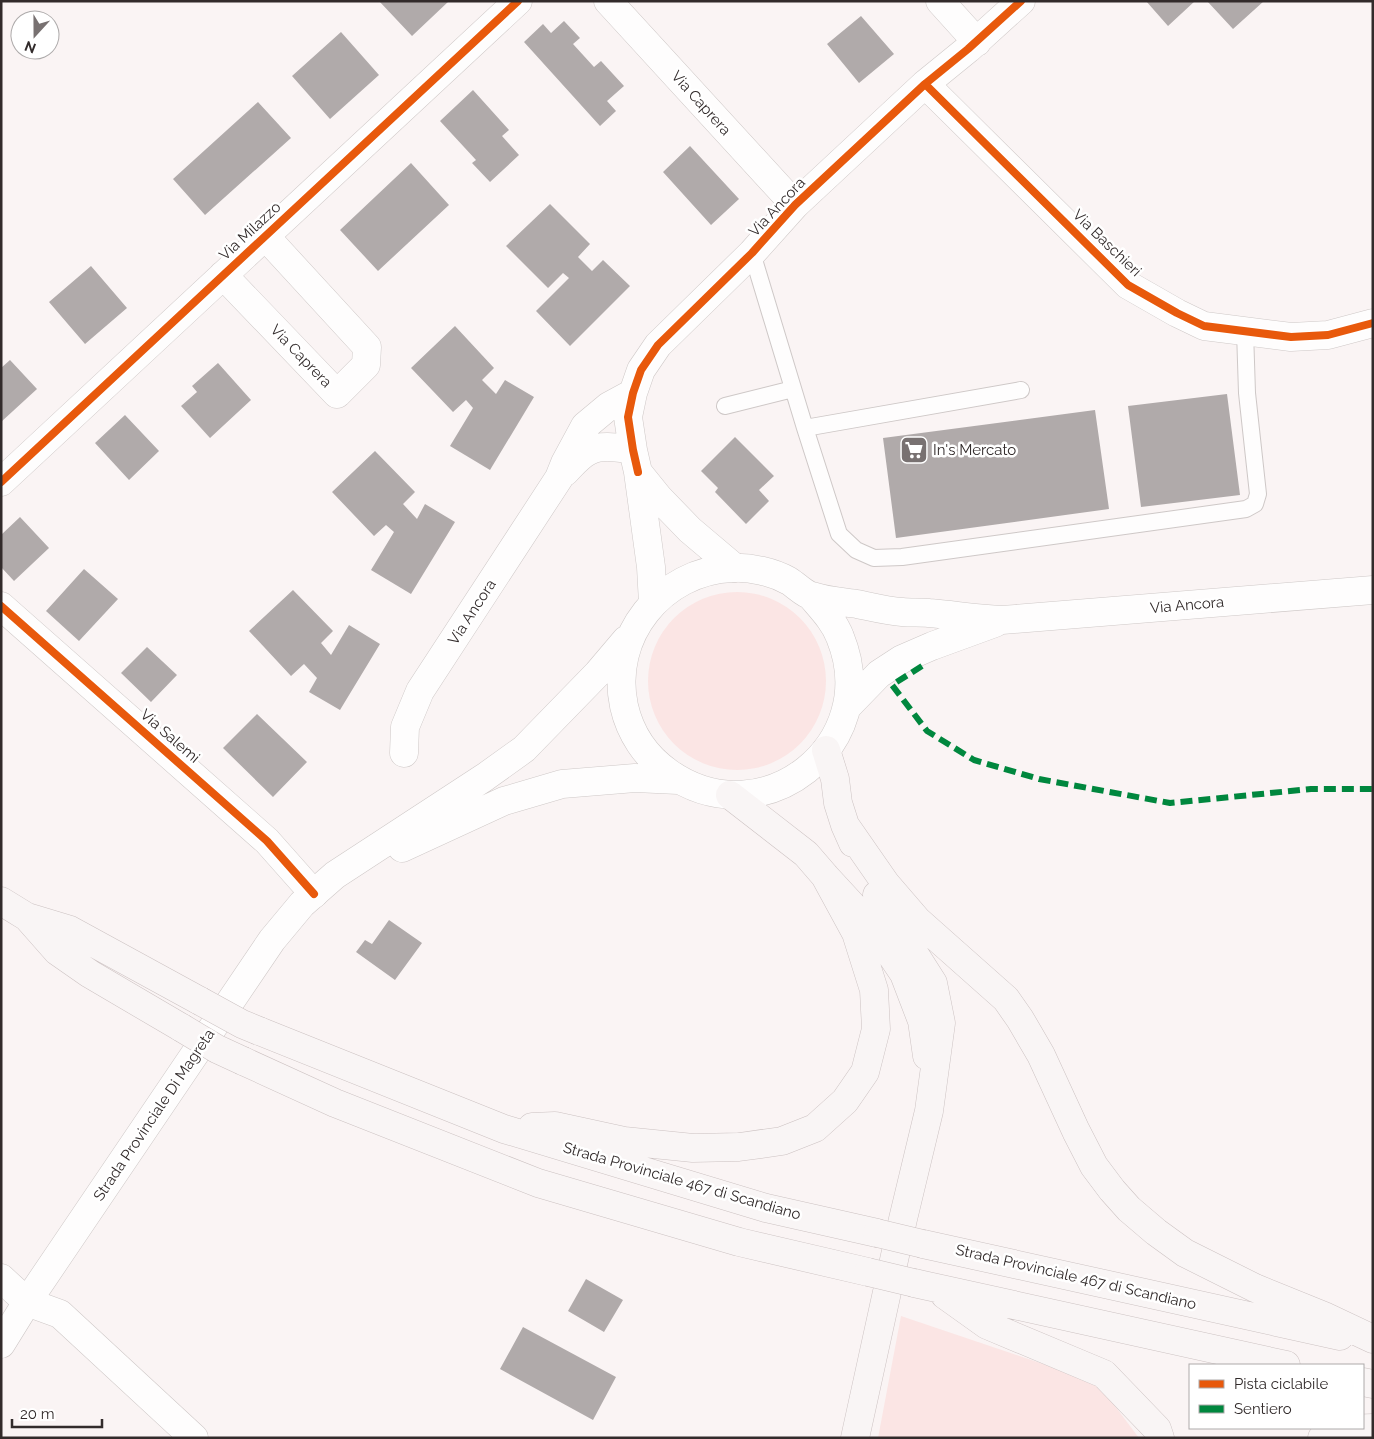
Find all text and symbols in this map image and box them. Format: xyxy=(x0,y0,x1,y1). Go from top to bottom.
north arrow xyxy=(10,10,60,60)
text: N xyxy=(22,38,38,57)
street label: Via Caprera xyxy=(667,67,735,139)
street label: Via Ancora xyxy=(745,174,809,240)
street label: Via Milazzo xyxy=(215,198,285,264)
street label: Via Baschieri xyxy=(1069,206,1145,280)
street label: Via Caprera xyxy=(267,321,335,391)
supermarket icon: In's Mercato xyxy=(899,435,929,465)
place label: In's Mercato xyxy=(933,441,1016,459)
street label: Via Ancora xyxy=(444,576,500,648)
street label: Via Ancora xyxy=(1149,593,1225,617)
street label: Via Salemi xyxy=(137,705,203,767)
street label: Strada Provinciale Di Magreta xyxy=(90,1026,218,1204)
street label: Strada Provinciale 467 di Scandiano xyxy=(561,1138,803,1224)
street label: Strada Provinciale 467 di Scandiano xyxy=(954,1241,1198,1313)
legend xyxy=(1189,1364,1364,1429)
text: Pista ciclabile xyxy=(1234,1375,1328,1393)
scale bar xyxy=(12,1396,102,1428)
text: Sentiero xyxy=(1234,1400,1292,1418)
text: 20 m xyxy=(20,1405,55,1423)

